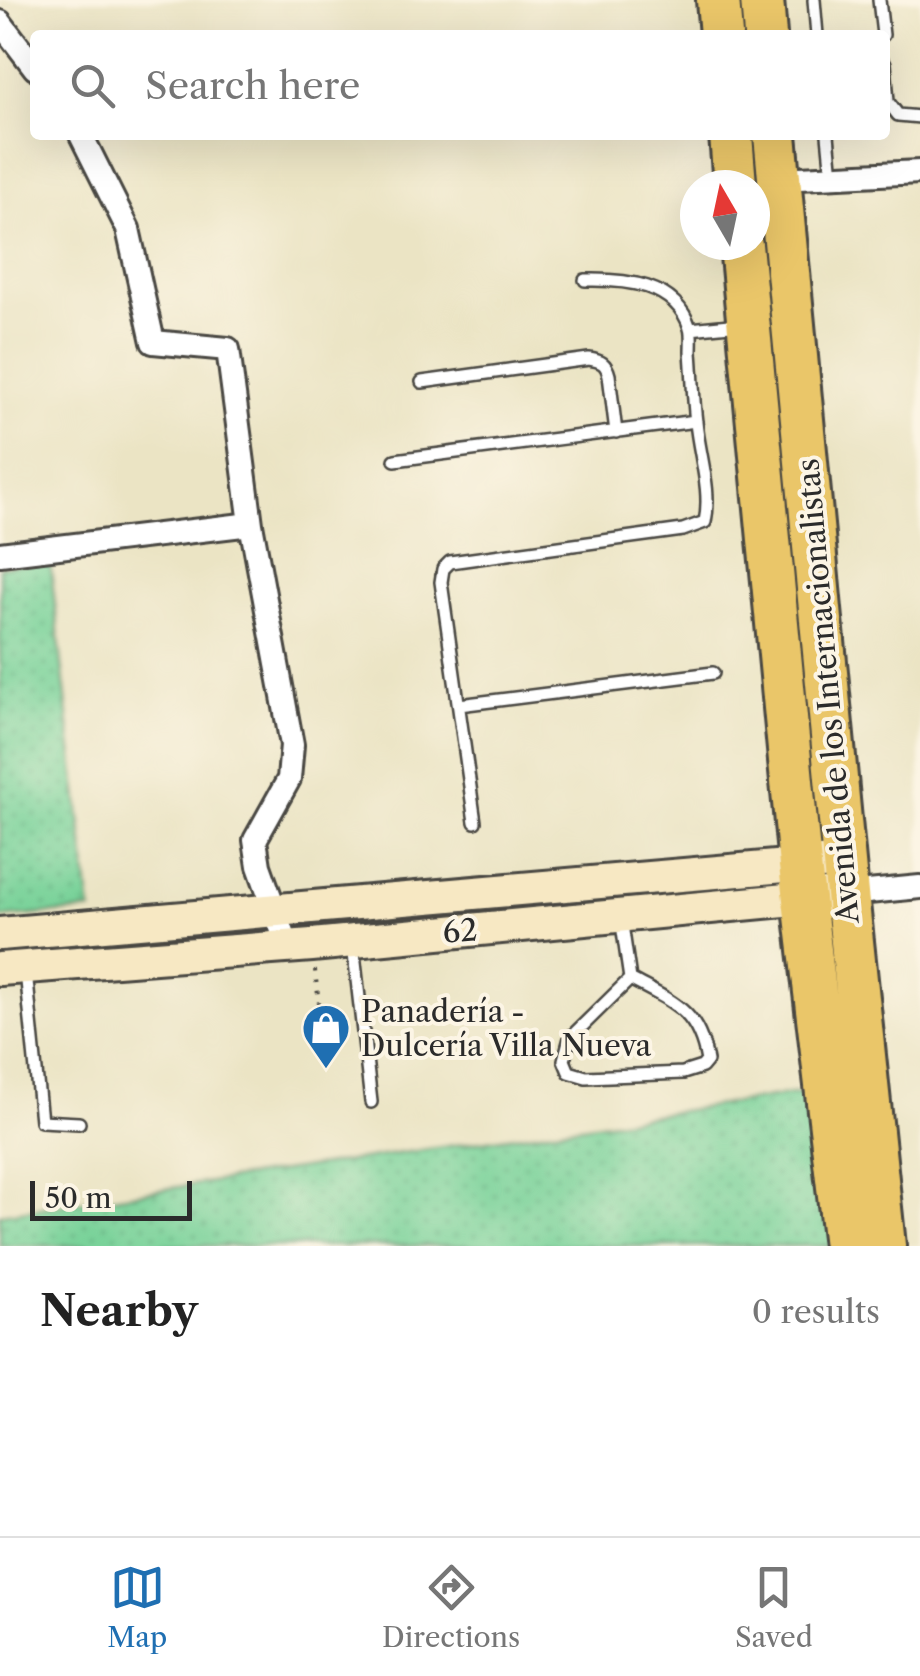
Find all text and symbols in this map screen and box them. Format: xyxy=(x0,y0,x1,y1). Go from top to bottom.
search box xyxy=(30,30,890,140)
icon: search xyxy=(65,58,120,113)
text: Search here xyxy=(145,62,360,109)
north arrow xyxy=(680,170,770,260)
street label: Avenida de los Internacionalistas xyxy=(789,457,867,926)
street label: 62 xyxy=(441,911,479,951)
place label: Panadería - Dulcería Villa Nueva xyxy=(361,993,652,1064)
shop icon: Panadería - Dulcería Villa Nueva xyxy=(300,1002,352,1070)
scale bar xyxy=(30,1176,192,1220)
text: 50 m xyxy=(45,1181,112,1215)
text: Nearby xyxy=(40,1285,198,1337)
text: 0 results xyxy=(752,1292,880,1331)
tab: Map xyxy=(107,1560,167,1654)
tab: Directions xyxy=(382,1560,520,1654)
tab: Saved xyxy=(735,1560,813,1654)

